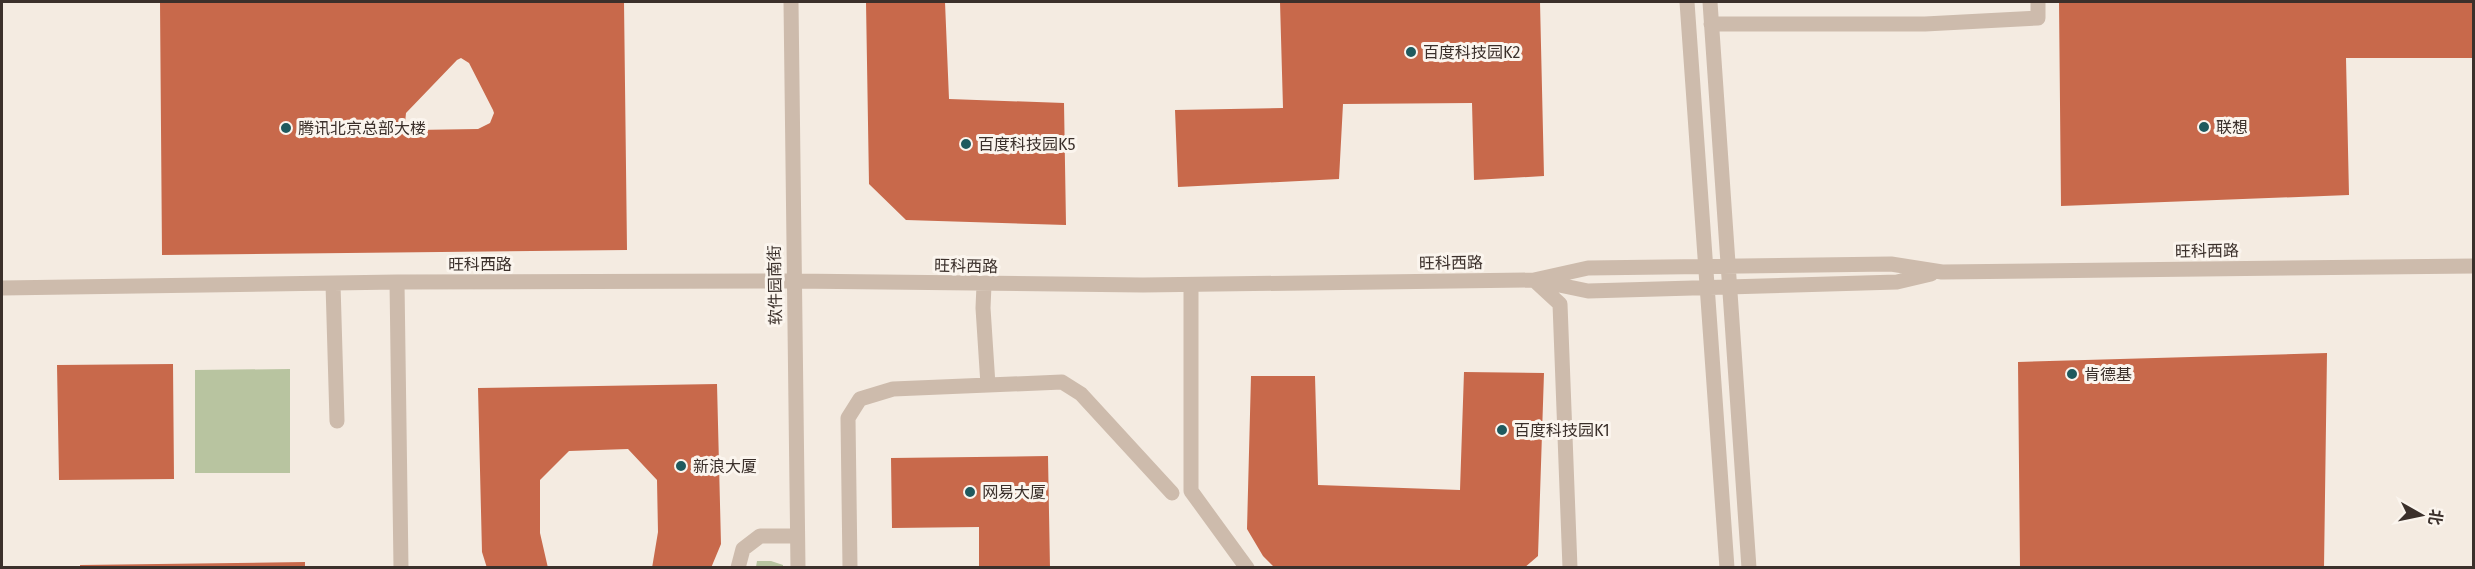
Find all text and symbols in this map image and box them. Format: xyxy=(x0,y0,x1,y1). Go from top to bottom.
place label: 百度科技园K2 xyxy=(1423,43,1520,62)
marker: 百度科技园K2 xyxy=(1404,45,1418,59)
place label: 联想 xyxy=(2216,118,2248,137)
place label: 腾讯北京总部大楼 xyxy=(298,119,426,138)
marker: 联想 xyxy=(2197,120,2211,134)
marker: 腾讯北京总部大楼 xyxy=(279,121,293,135)
place label: 百度科技园K5 xyxy=(978,135,1075,154)
marker: 百度科技园K5 xyxy=(959,137,973,151)
street label: 旺科西路 xyxy=(2175,241,2239,261)
street label: 软件园南街 xyxy=(765,245,785,325)
street label: 旺科西路 xyxy=(1419,253,1483,273)
street label: 旺科西路 xyxy=(448,255,512,274)
street label: 旺科西路 xyxy=(934,256,998,276)
place label: 肯德基 xyxy=(2084,365,2132,384)
marker: 肯德基 xyxy=(2065,367,2079,381)
place label: 百度科技园K1 xyxy=(1514,421,1610,440)
marker: 百度科技园K1 xyxy=(1495,423,1509,437)
place label: 新浪大厦 xyxy=(693,457,757,476)
marker: 新浪大厦 xyxy=(674,459,688,473)
place label: 网易大厦 xyxy=(982,483,1046,502)
marker: 网易大厦 xyxy=(963,485,977,499)
north arrow xyxy=(2391,485,2451,545)
text: 北 xyxy=(2425,508,2446,527)

